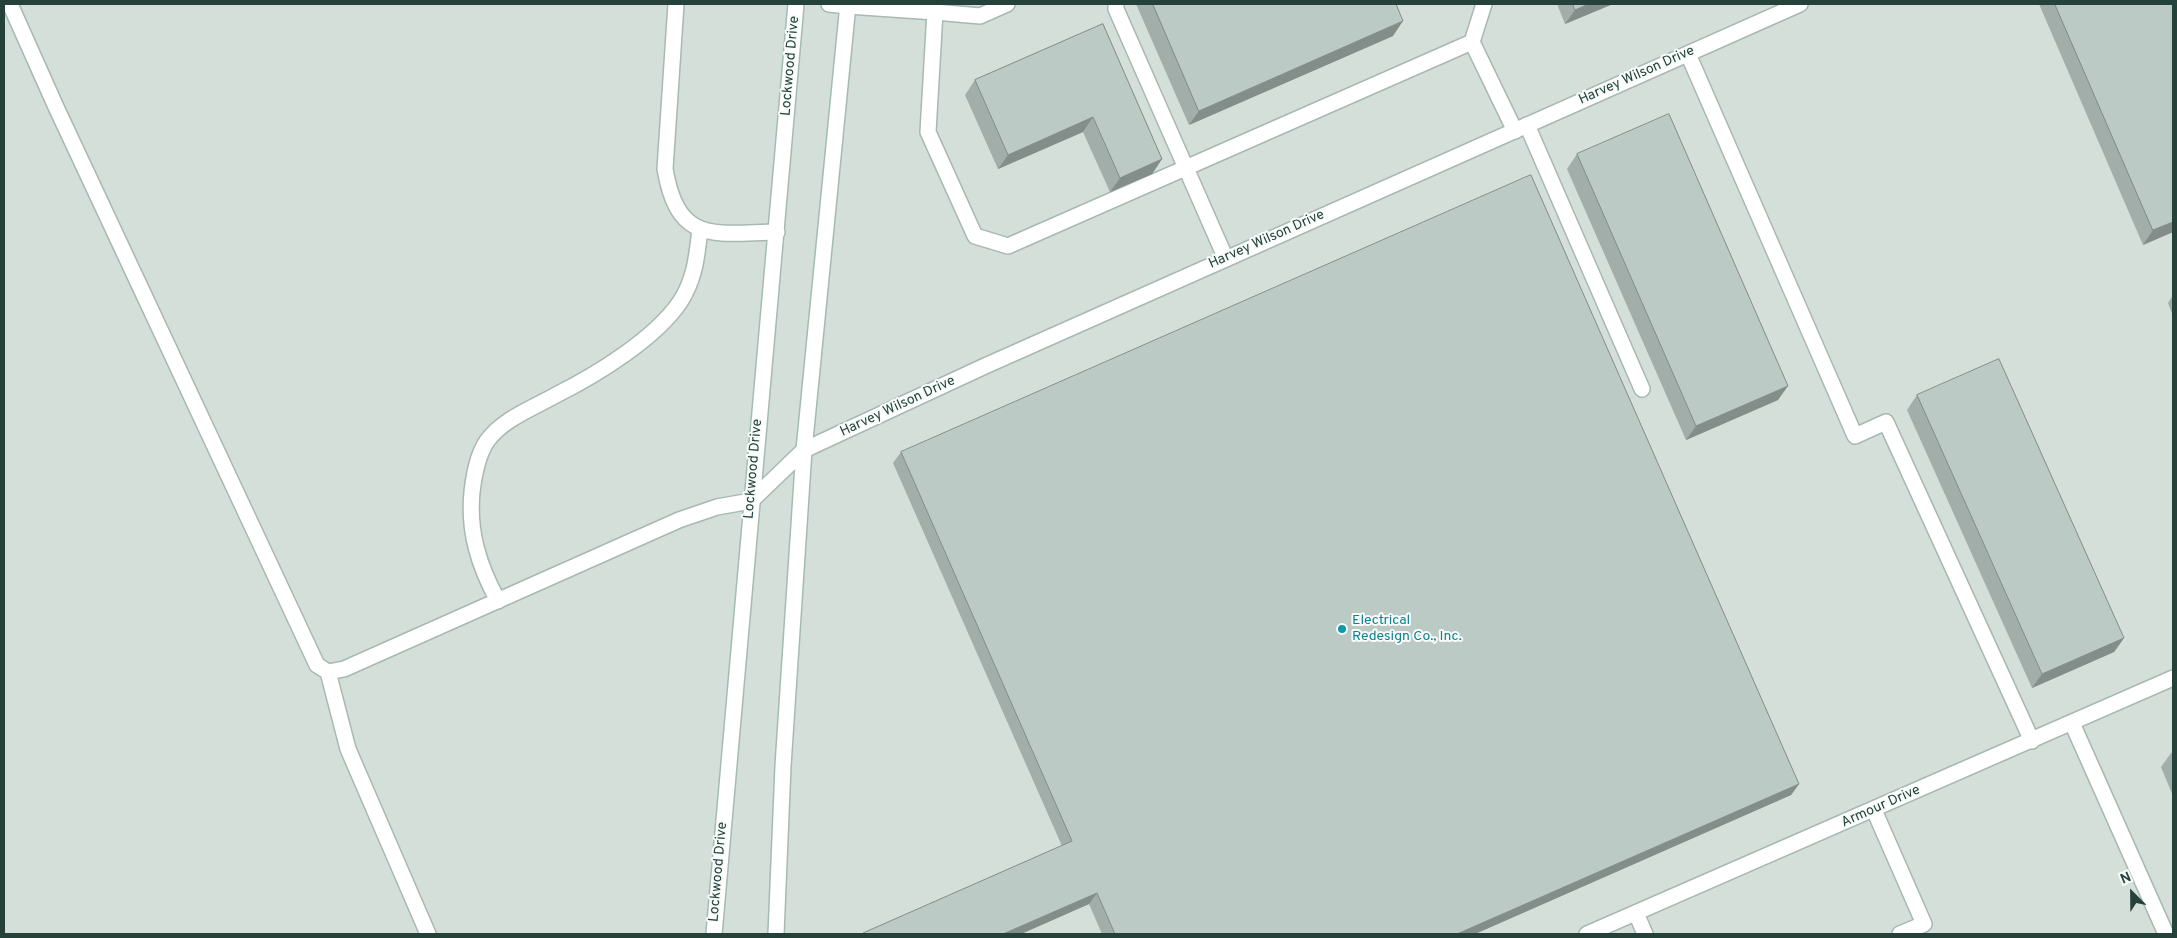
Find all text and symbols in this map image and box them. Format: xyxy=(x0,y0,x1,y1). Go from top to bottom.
street label: Lockwood Drive xyxy=(778,15,804,117)
street label: Harvey Wilson Drive xyxy=(1576,43,1698,109)
street label: Harvey Wilson Drive xyxy=(1206,207,1328,273)
street label: Harvey Wilson Drive xyxy=(838,373,958,441)
street label: Lockwood Drive xyxy=(741,418,767,520)
place label: Electrical Redesign Co., Inc. xyxy=(1352,613,1462,646)
marker: Electrical Redesign Co., Inc. xyxy=(1336,623,1348,635)
street label: Armour Drive xyxy=(1839,782,1923,832)
street label: Lockwood Drive xyxy=(706,821,732,923)
north arrow xyxy=(2107,868,2157,918)
text: N xyxy=(2118,869,2134,889)

